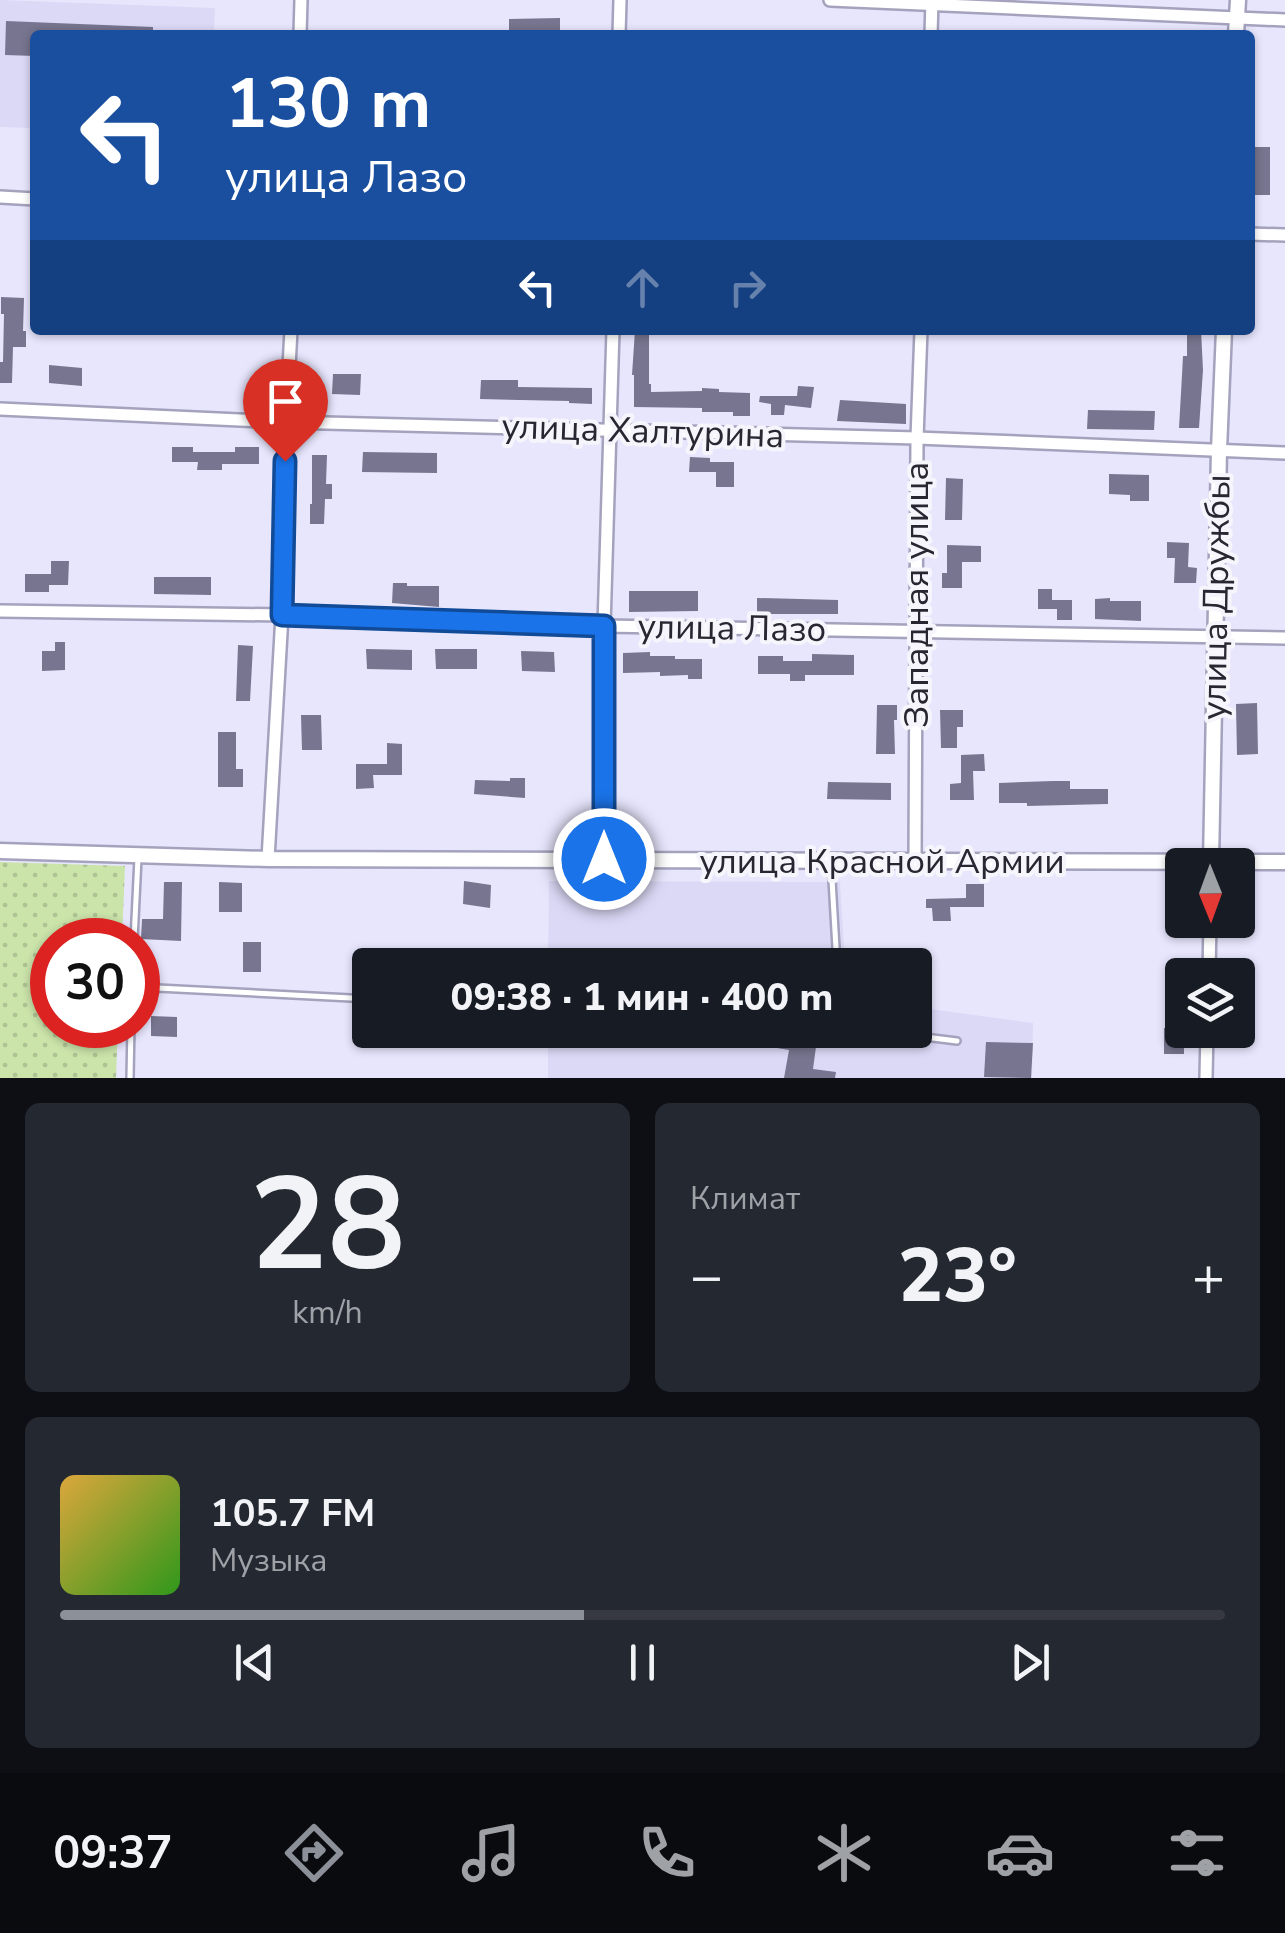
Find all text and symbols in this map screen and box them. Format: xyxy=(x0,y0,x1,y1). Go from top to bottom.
text: 130 m xyxy=(225,56,431,152)
icon: left xyxy=(60,70,190,200)
text: улица Лазо xyxy=(225,147,468,208)
icon: left xyxy=(510,260,565,315)
icon: ahead xyxy=(615,260,670,315)
icon: right xyxy=(720,260,775,315)
pin xyxy=(243,359,328,462)
icon: arrive xyxy=(258,374,313,429)
street label: улица Халтурина xyxy=(501,403,785,459)
street label: Западная улица xyxy=(893,462,940,728)
street label: улица Дружбы xyxy=(1190,474,1242,720)
street label: улица Лазо xyxy=(637,603,827,653)
position arrow xyxy=(552,807,656,911)
street label: улица Красной Армии xyxy=(699,838,1065,885)
north arrow xyxy=(1165,848,1255,938)
map controls xyxy=(1165,848,1255,1048)
speed limit sign: 30 xyxy=(30,918,160,1048)
button: layers xyxy=(1165,958,1255,1048)
text: 09:38 · 1 мин · 400 m xyxy=(451,972,833,1023)
text: 28 xyxy=(249,1137,406,1314)
text: Климат xyxy=(690,1177,800,1220)
text: 23° xyxy=(898,1225,1017,1327)
text: − xyxy=(690,1239,723,1314)
text: + xyxy=(1192,1239,1225,1314)
text: km/h xyxy=(292,1291,363,1334)
text: 105.7 FM xyxy=(210,1488,375,1539)
text: Музыка xyxy=(210,1539,327,1582)
icon: previous xyxy=(227,1635,282,1690)
icon: pause xyxy=(615,1635,670,1690)
icon: next xyxy=(1003,1635,1058,1690)
icon: directions xyxy=(279,1818,349,1888)
icon: music xyxy=(456,1818,526,1888)
icon: phone xyxy=(632,1818,702,1888)
icon: climate xyxy=(809,1818,879,1888)
icon: car xyxy=(985,1818,1055,1888)
icon: filters xyxy=(1162,1818,1232,1888)
text: 09:37 xyxy=(53,1823,172,1884)

